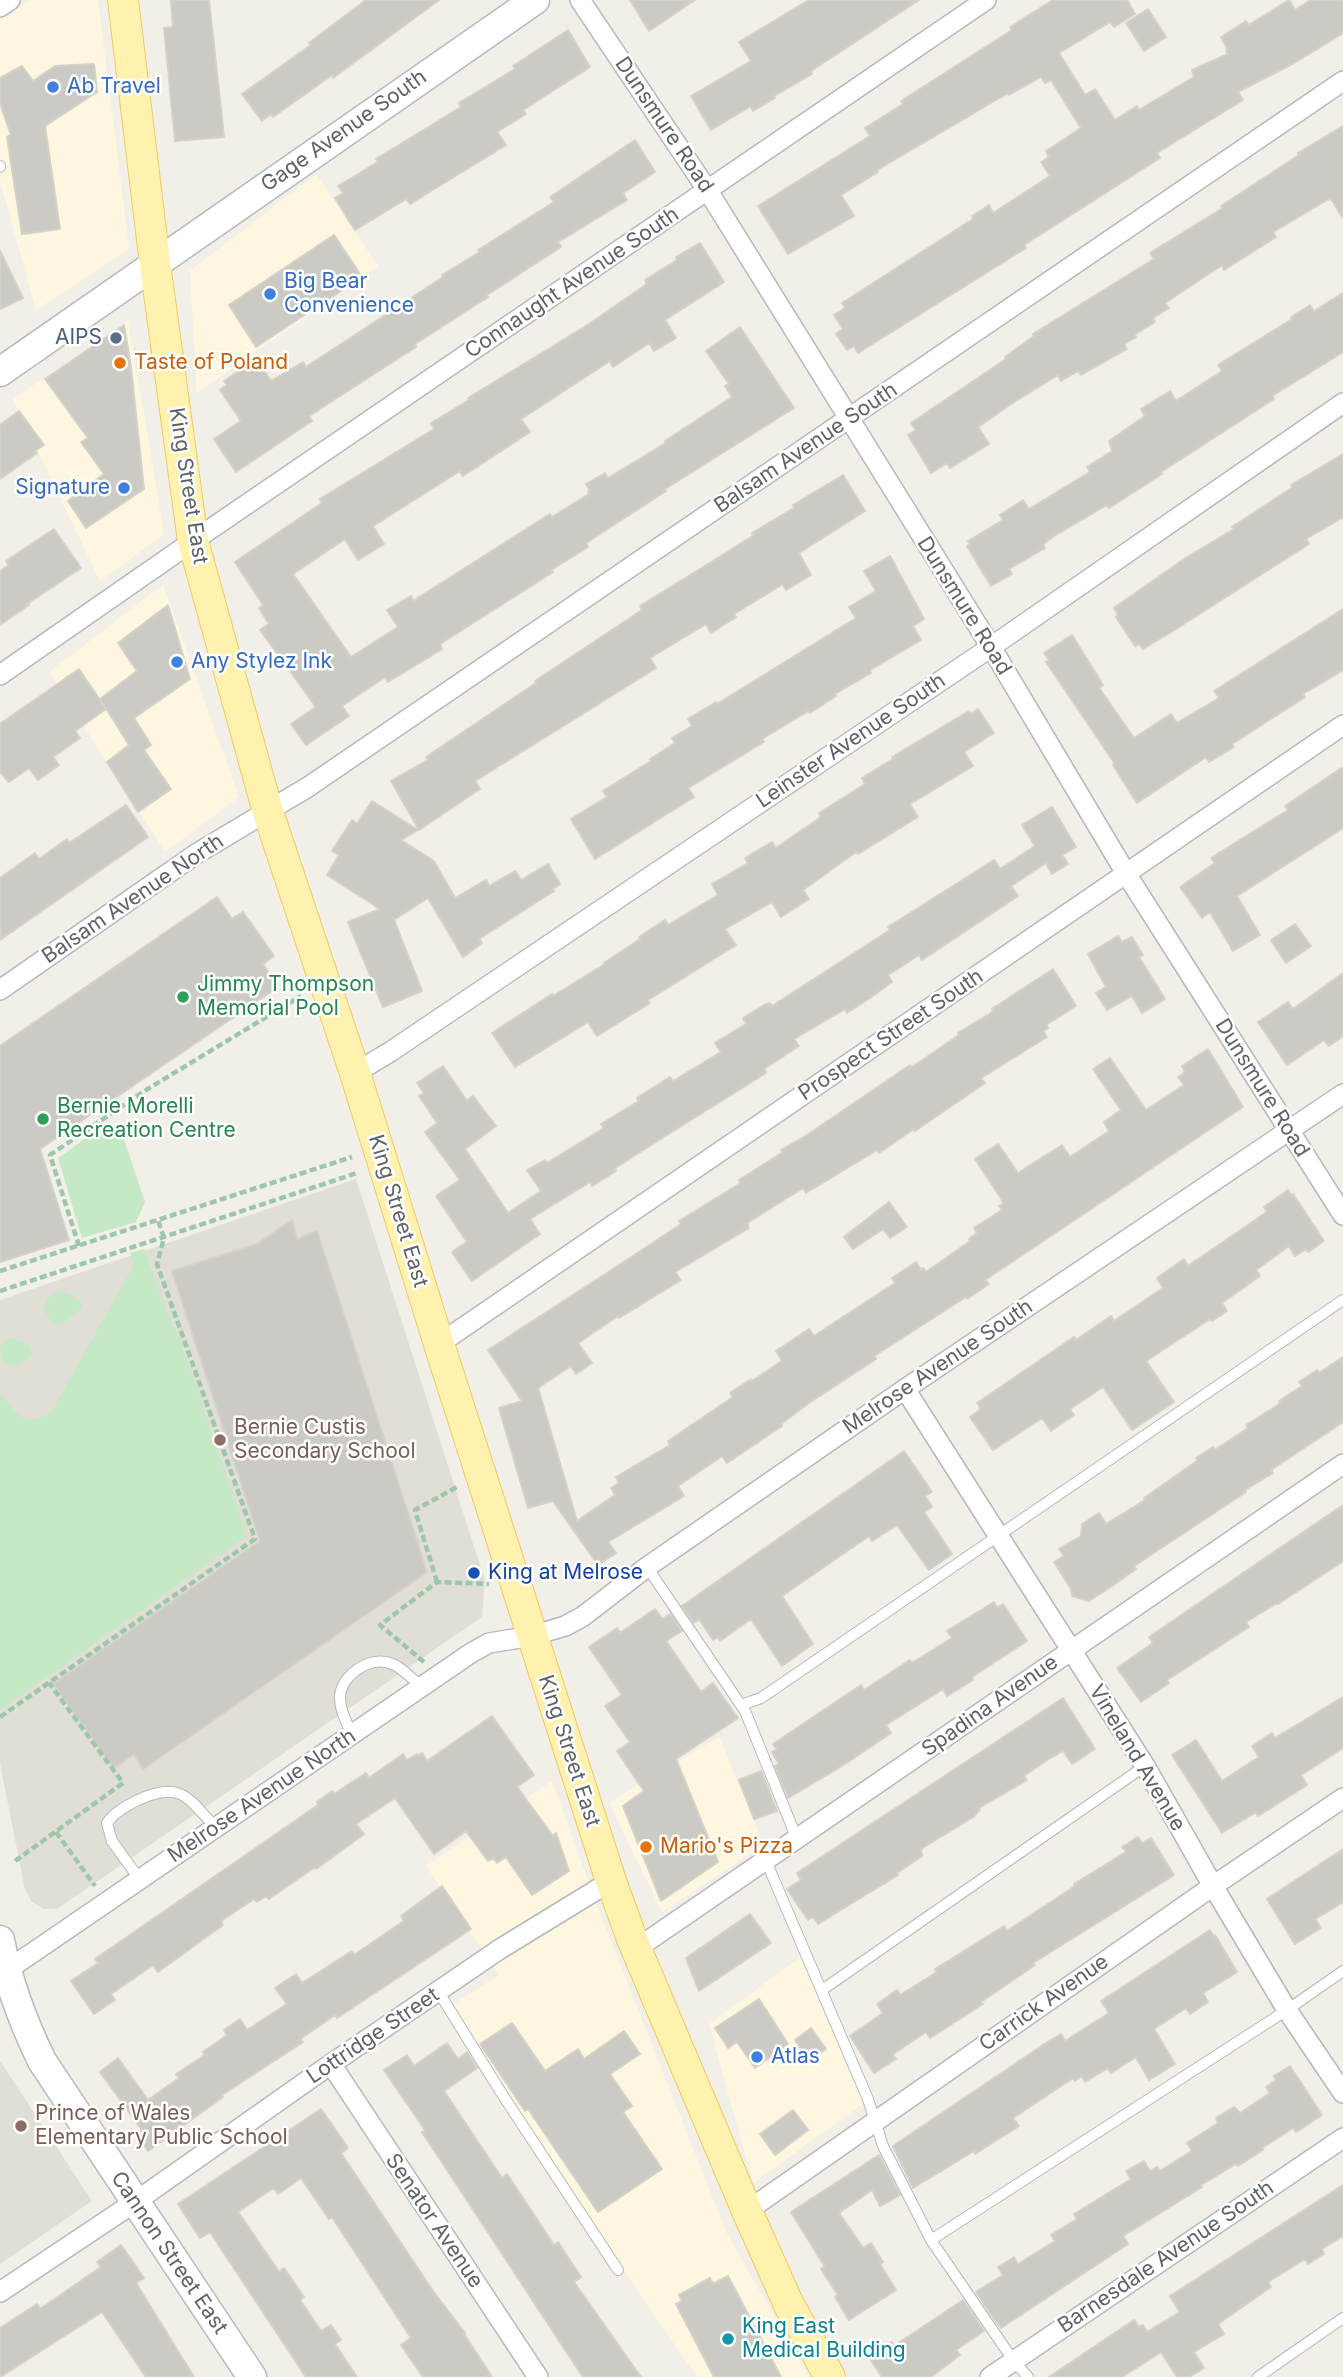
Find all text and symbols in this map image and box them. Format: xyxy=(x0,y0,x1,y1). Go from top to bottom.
street label: Dunsmure Road xyxy=(609,52,719,198)
street label: Gage Avenue South xyxy=(257,64,431,198)
place label: Ab Travel xyxy=(67,74,161,100)
marker: Ab Travel xyxy=(45,79,61,95)
street label: Connaught Avenue South xyxy=(460,202,684,364)
place label: Big Bear Convenience xyxy=(284,269,414,319)
marker: Big Bear Convenience xyxy=(262,286,278,302)
place label: AIPS xyxy=(55,325,102,351)
marker: AIPS xyxy=(108,330,124,346)
place label: Taste of Poland xyxy=(134,350,288,376)
marker: Taste of Poland xyxy=(112,355,128,371)
street label: Balsam Avenue South xyxy=(710,377,902,519)
street label: King Street East xyxy=(163,406,213,566)
place label: Signature xyxy=(15,475,110,501)
marker: Signature xyxy=(116,480,132,496)
street label: Dunsmure Road xyxy=(911,532,1017,680)
place label: Any Stylez Ink xyxy=(191,649,332,675)
marker: Any Stylez Ink xyxy=(169,654,185,670)
street label: Leinster Avenue South xyxy=(752,668,950,814)
street label: Balsam Avenue North xyxy=(37,829,229,969)
street label: Prospect Street South xyxy=(794,964,988,1106)
place label: Jimmy Thompson Memorial Pool xyxy=(197,972,374,1022)
marker: Jimmy Thompson Memorial Pool xyxy=(175,989,191,1005)
street label: Dunsmure Road xyxy=(1209,1014,1315,1162)
place label: Bernie Morelli Recreation Centre xyxy=(57,1094,236,1144)
marker: Bernie Morelli Recreation Centre xyxy=(35,1111,51,1127)
street label: King Street East xyxy=(363,1132,433,1290)
street label: Melrose Avenue South xyxy=(838,1294,1038,1440)
place label: Bernie Custis Secondary School xyxy=(234,1415,415,1465)
marker: Bernie Custis Secondary School xyxy=(212,1432,228,1448)
place label: King at Melrose xyxy=(488,1560,643,1586)
marker: King at Melrose xyxy=(466,1565,482,1581)
street label: Spadina Avenue xyxy=(917,1650,1063,1762)
street label: King Street East xyxy=(533,1672,605,1830)
street label: Vineland Avenue xyxy=(1083,1680,1191,1836)
street label: Melrose Avenue North xyxy=(163,1724,361,1868)
place label: Mario's Pizza xyxy=(660,1834,793,1860)
marker: Mario's Pizza xyxy=(638,1839,654,1855)
street label: Carrick Avenue xyxy=(975,1949,1113,2057)
street label: Lottridge Street xyxy=(302,1982,444,2090)
place label: Atlas xyxy=(771,2044,820,2070)
marker: Atlas xyxy=(749,2049,765,2065)
place label: Prince of Wales Elementary Public School xyxy=(35,2101,288,2151)
marker: Prince of Wales Elementary Public School xyxy=(13,2118,29,2134)
street label: Senator Avenue xyxy=(380,2149,488,2293)
street label: Cannon Street East xyxy=(105,2167,233,2339)
street label: Barnesdale Avenue South xyxy=(1053,2175,1279,2339)
place label: King East Medical Building xyxy=(742,2314,906,2364)
marker: King East Medical Building xyxy=(720,2331,736,2347)

